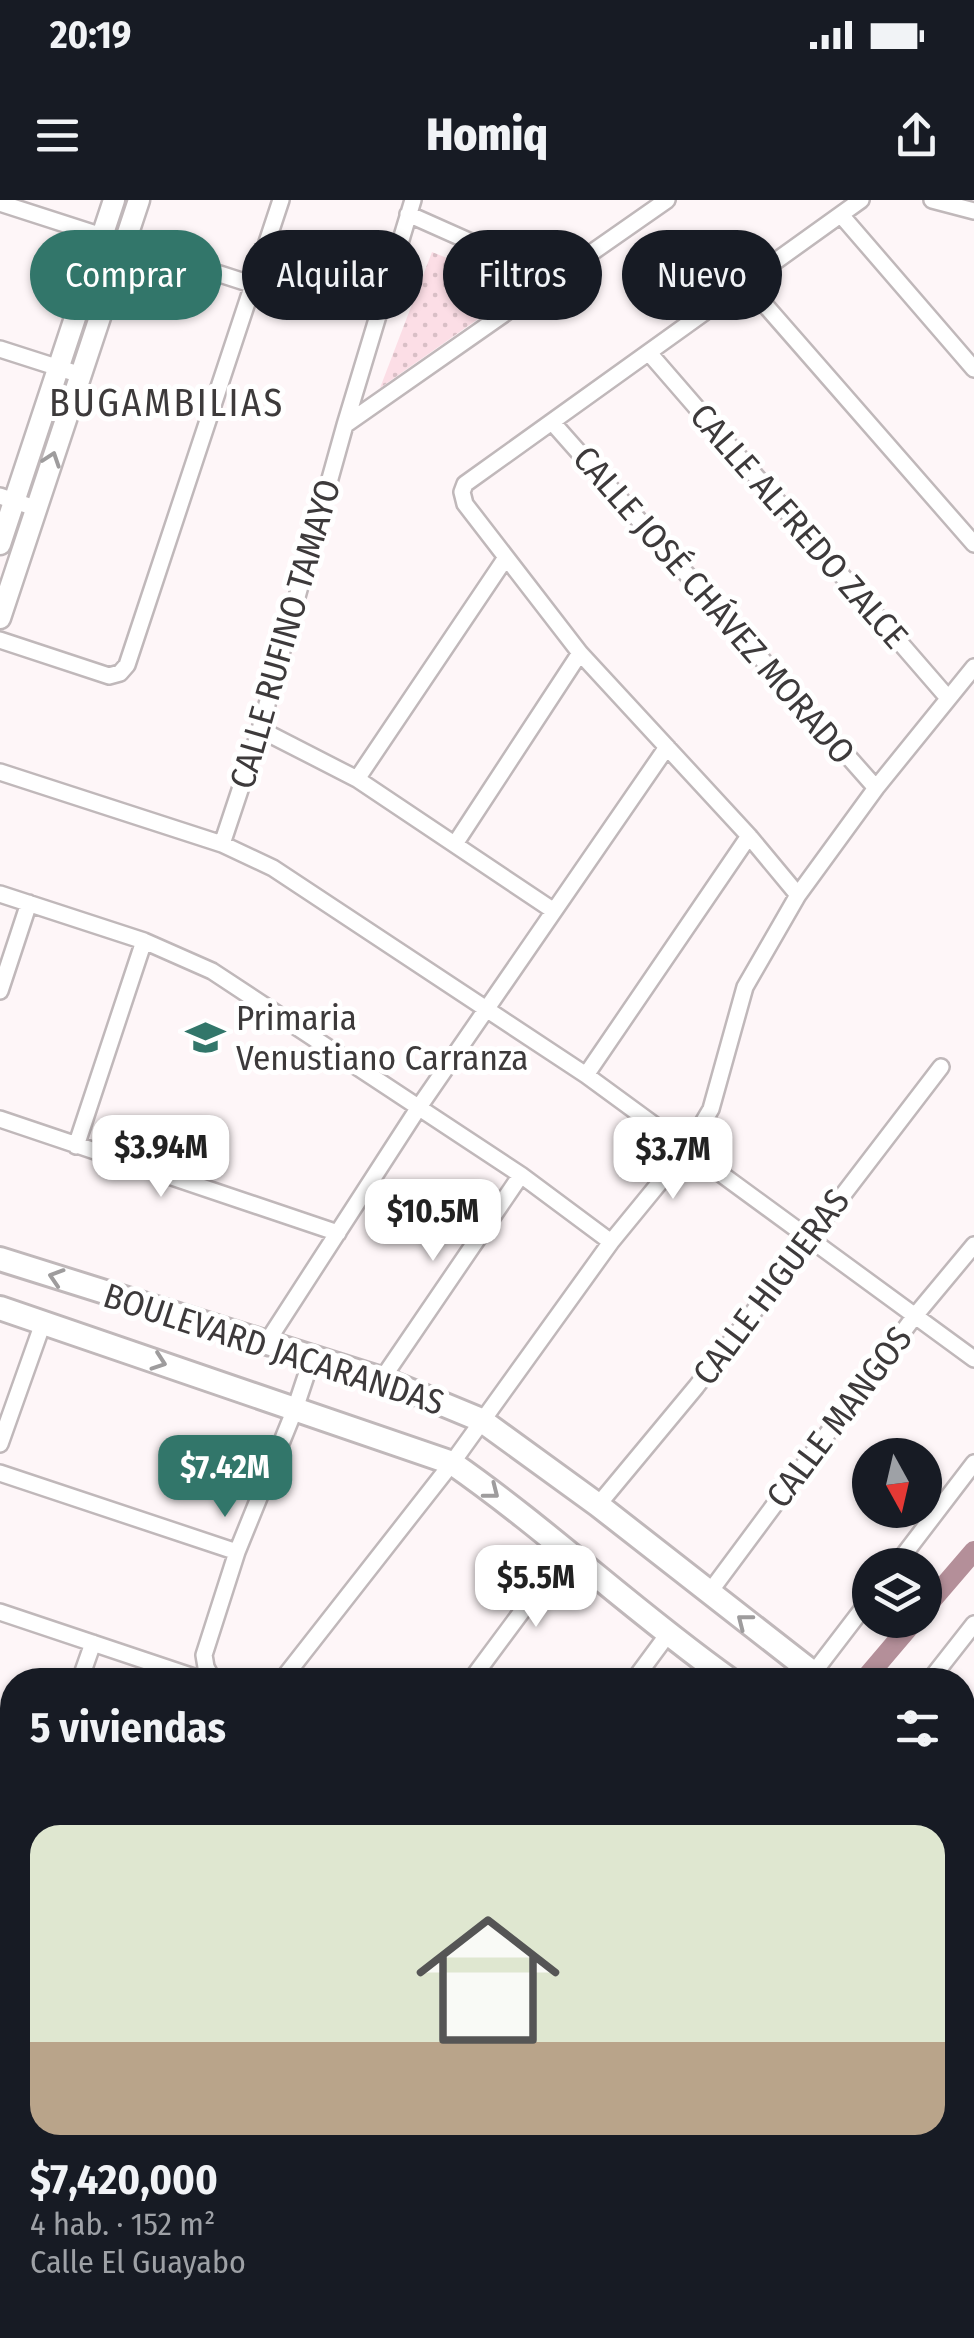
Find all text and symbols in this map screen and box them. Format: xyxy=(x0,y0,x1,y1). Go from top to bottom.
text: 20:19 xyxy=(50,12,131,58)
icon: menu xyxy=(30,108,85,163)
text: Homiq xyxy=(426,108,548,162)
icon: share xyxy=(889,108,944,163)
chip: Comprar xyxy=(30,230,222,320)
chip: Alquilar xyxy=(242,230,423,320)
chip: Filtros xyxy=(443,230,602,320)
chip: Nuevo xyxy=(622,230,782,320)
district label: BUGAMBILIAS xyxy=(49,380,285,426)
street label: CALLE ALFREDO ZALCE xyxy=(681,395,917,657)
street label: CALLE JOSÉ CHÁVEZ MORADO xyxy=(565,438,863,772)
one-way arrow xyxy=(40,451,61,468)
street label: CALLE RUFINO TAMAYO xyxy=(221,474,349,794)
place label: Primaria Venustiano Carranza xyxy=(236,997,529,1079)
school or university icon: Primaria Venustiano Carranza xyxy=(185,1017,227,1059)
pin: $3.94M xyxy=(80,1115,242,1200)
pin: $3.7M xyxy=(603,1117,743,1202)
text: $3.94M xyxy=(114,1128,208,1166)
text: $3.7M xyxy=(635,1130,711,1168)
pin: $10.5M xyxy=(352,1179,514,1264)
street label: CALLE HIGUERAS xyxy=(684,1181,858,1393)
text: $10.5M xyxy=(387,1192,479,1230)
one-way arrow xyxy=(49,1268,66,1289)
street label: BOULEVARD JACARANDAS xyxy=(99,1274,449,1424)
street label: CALLE MANGOS xyxy=(757,1318,921,1516)
one-way arrow xyxy=(149,1350,166,1370)
pin: $7.42M xyxy=(144,1435,306,1520)
north arrow xyxy=(852,1438,942,1528)
map controls xyxy=(852,1438,942,1638)
text: $7.42M xyxy=(180,1448,270,1486)
one-way arrow xyxy=(481,1480,499,1498)
pin: $5.5M xyxy=(466,1545,606,1630)
button: layers xyxy=(852,1548,942,1638)
text: $5.5M xyxy=(497,1558,575,1596)
one-way arrow xyxy=(738,1615,756,1633)
icon: filters xyxy=(890,1701,945,1756)
text: 5 viviendas xyxy=(30,1703,226,1753)
icon: home xyxy=(398,1890,578,2070)
text: $7,420,000 xyxy=(30,2155,218,2205)
text: 4 hab. · 152 m² xyxy=(30,2205,215,2243)
text: Calle El Guayabo xyxy=(30,2243,246,2281)

